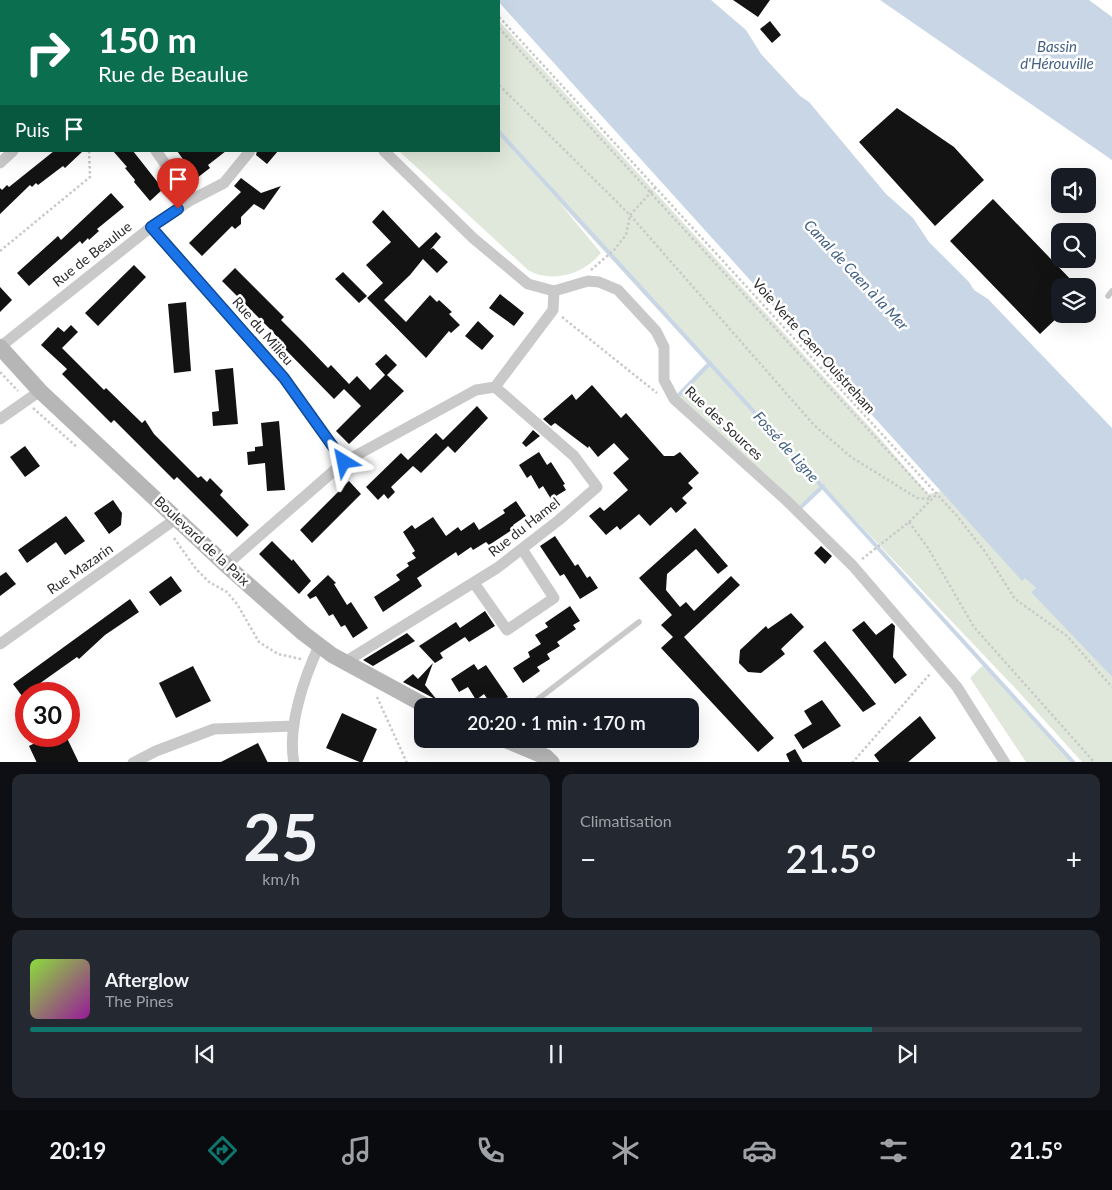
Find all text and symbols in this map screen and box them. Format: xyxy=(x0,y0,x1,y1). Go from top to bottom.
text: 150 m xyxy=(98,18,197,60)
icon: right xyxy=(15,20,80,85)
water label: Bassin d'Hérouville xyxy=(1020,37,1094,72)
text: Rue de Beaulue xyxy=(98,60,248,87)
icon: arrive xyxy=(60,115,88,143)
text: Puis xyxy=(15,118,50,141)
pin xyxy=(157,158,199,209)
icon: arrive xyxy=(164,165,192,193)
map controls xyxy=(1051,168,1096,323)
button: sound xyxy=(1051,168,1096,213)
water label: Canal de Caen à la Mer xyxy=(801,215,913,334)
street label: Rue de Beaulue xyxy=(49,217,135,290)
button: search xyxy=(1051,223,1096,268)
street label: Voie Verte Caen-Ouistreham xyxy=(749,275,879,417)
button: layers xyxy=(1051,278,1096,323)
street label: Rue du Milieu xyxy=(229,293,298,368)
street label: Rue des Sources xyxy=(682,382,767,463)
water label: Fossé de Ligne xyxy=(750,407,823,486)
position arrow xyxy=(317,435,369,487)
street label: Boulevard de la Paix xyxy=(151,492,253,589)
street label: Rue du Hamel xyxy=(485,493,563,560)
street label: Rue Mazarin xyxy=(43,540,116,598)
speed limit sign: 30 xyxy=(15,682,80,747)
text: 20:20 · 1 min · 170 m xyxy=(467,711,646,734)
text: 25 xyxy=(243,797,319,875)
text: Climatisation xyxy=(580,811,672,830)
text: 21.5° xyxy=(786,835,876,881)
text: − xyxy=(580,842,596,876)
text: + xyxy=(1066,842,1082,876)
text: km/h xyxy=(262,869,300,888)
text: Afterglow xyxy=(105,968,189,991)
text: The Pines xyxy=(105,991,174,1010)
icon: previous xyxy=(191,1040,219,1068)
icon: pause xyxy=(542,1040,570,1068)
icon: next xyxy=(893,1040,921,1068)
icon: directions xyxy=(205,1133,240,1168)
icon: music xyxy=(339,1133,374,1168)
icon: phone xyxy=(473,1133,508,1168)
icon: climate xyxy=(608,1133,643,1168)
icon: car xyxy=(742,1133,777,1168)
icon: filters xyxy=(876,1133,911,1168)
text: 20:19 xyxy=(50,1137,106,1164)
text: 21.5° xyxy=(1010,1137,1062,1164)

